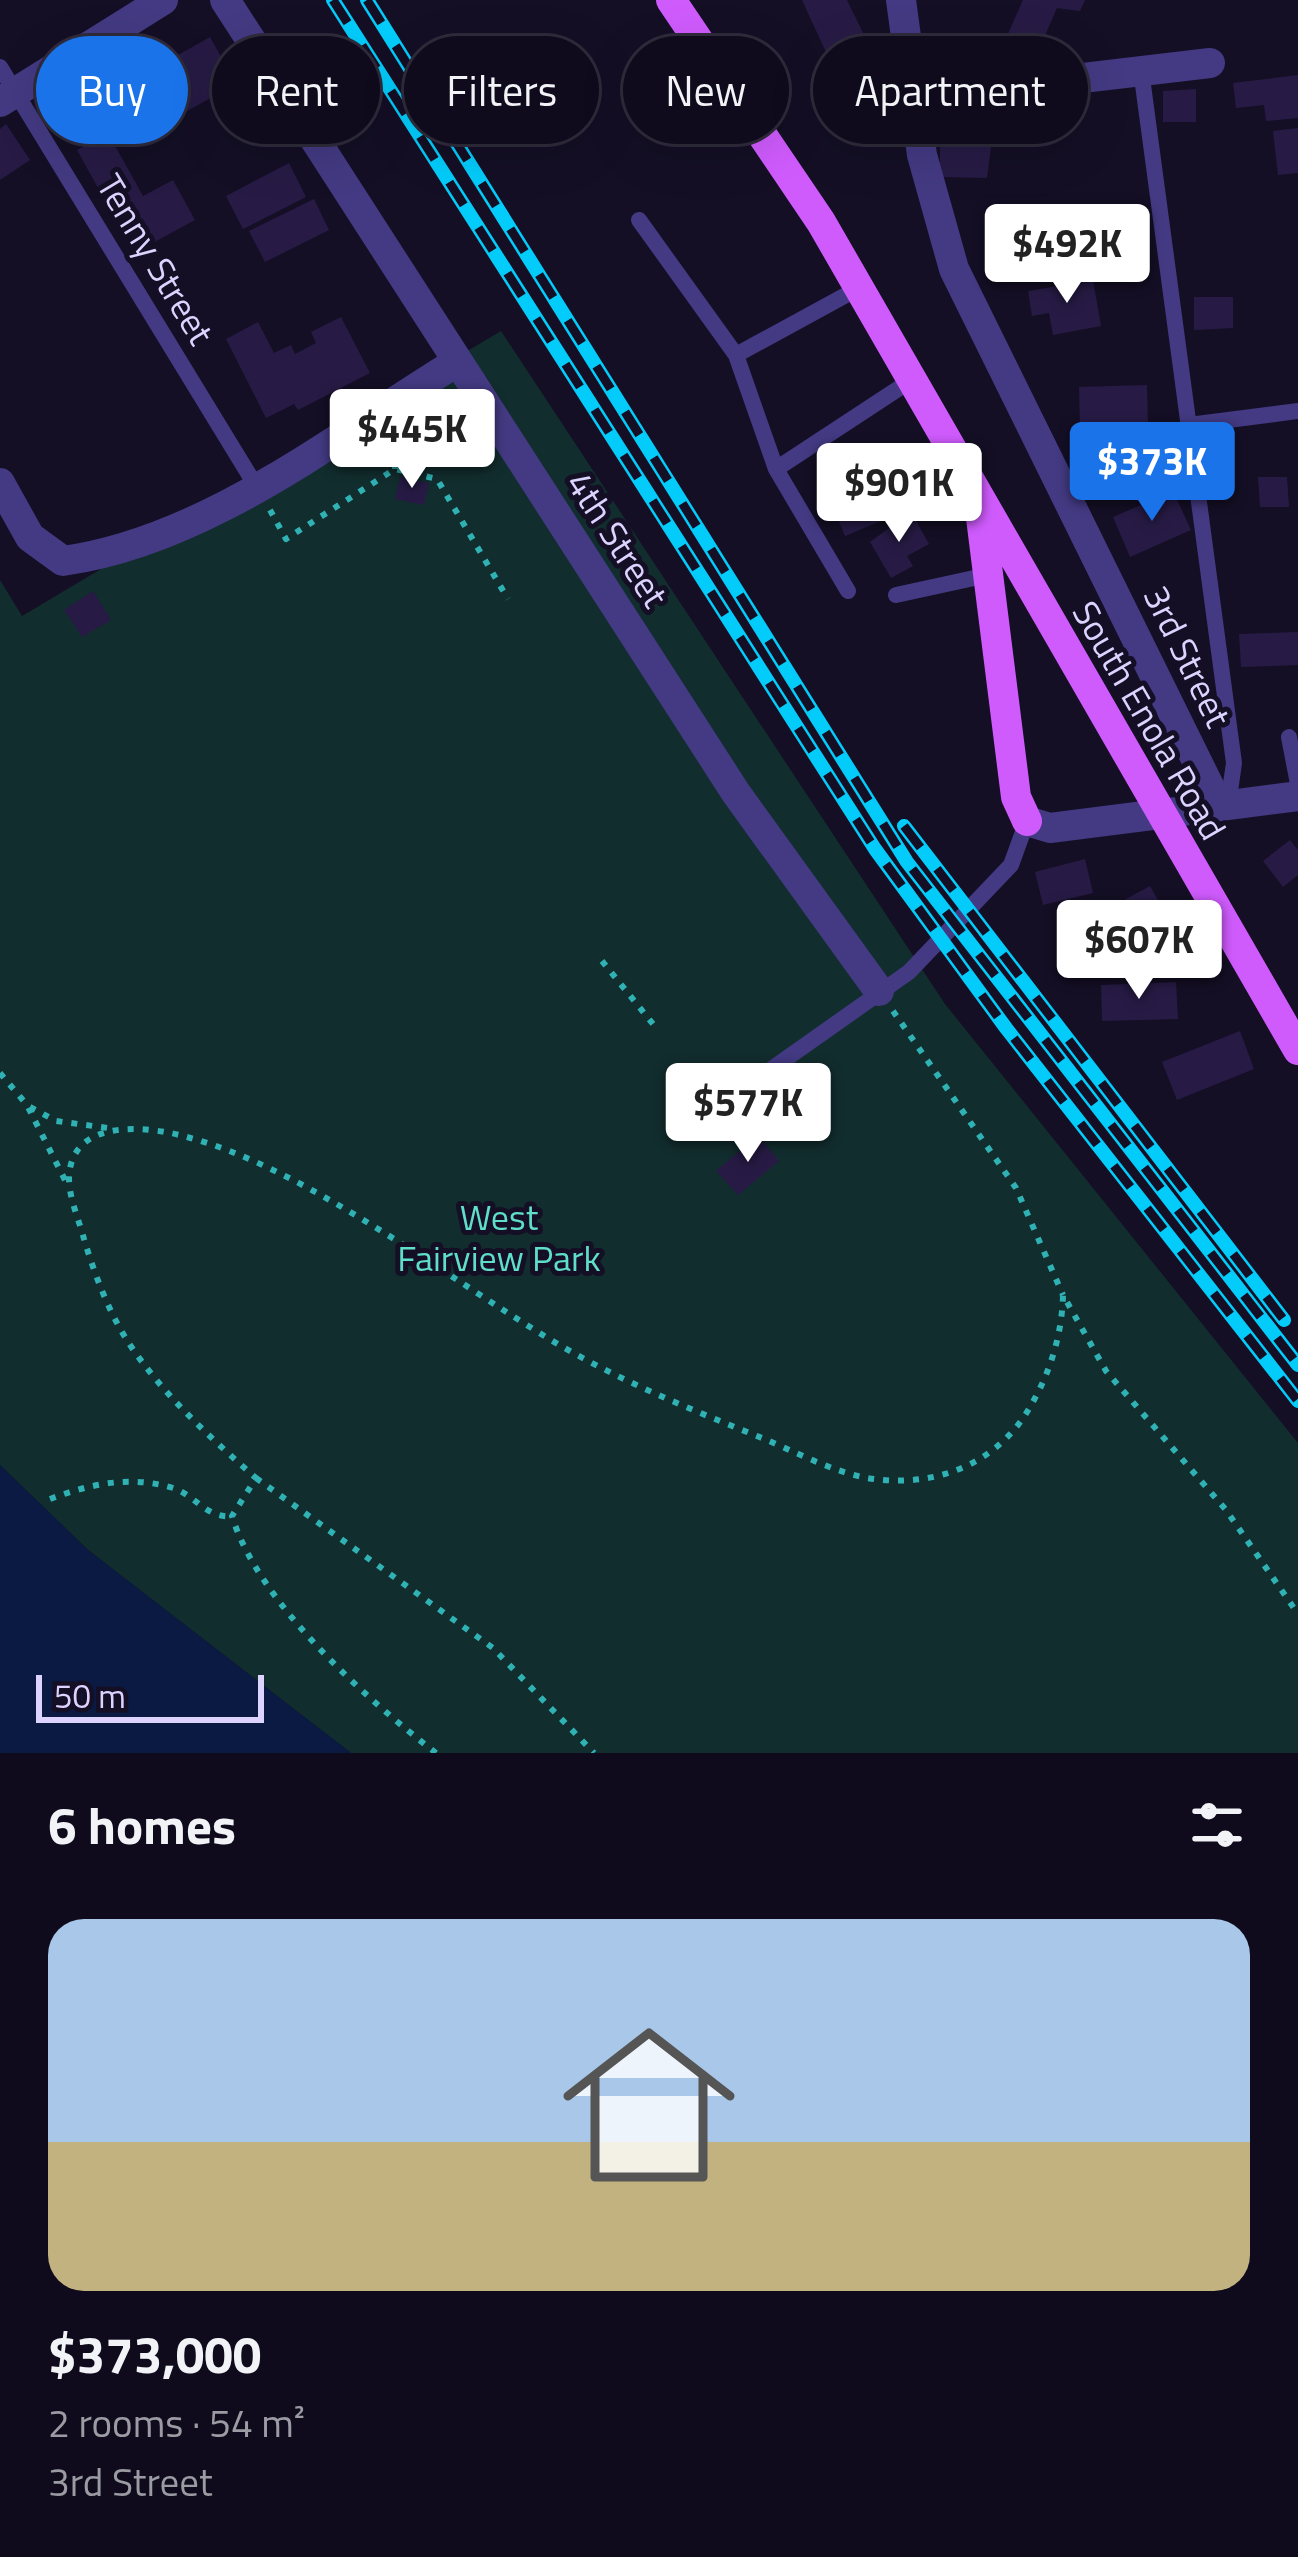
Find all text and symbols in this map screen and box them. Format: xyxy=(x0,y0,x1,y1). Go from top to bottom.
chip: Buy xyxy=(36,36,188,144)
chip: Rent xyxy=(212,36,380,144)
chip: Filters xyxy=(404,36,599,144)
chip: New xyxy=(623,36,789,144)
chip: Apartment xyxy=(813,36,1088,144)
street label: Tenny Street xyxy=(83,163,229,355)
pin: $492K xyxy=(983,204,1151,306)
text: $492K xyxy=(1012,213,1122,272)
pin: $445K xyxy=(328,389,496,491)
text: $445K xyxy=(357,398,467,457)
pin: $373K xyxy=(1068,422,1236,524)
text: $373K xyxy=(1097,431,1207,490)
pin: $901K xyxy=(815,443,983,545)
text: $901K xyxy=(844,452,954,511)
street label: 4th Street xyxy=(553,460,683,618)
street label: 3rd Street xyxy=(1130,576,1246,737)
street label: South Enola Road xyxy=(1059,590,1241,850)
pin: $607K xyxy=(1055,900,1223,1002)
text: $607K xyxy=(1084,909,1194,968)
pin: $577K xyxy=(664,1063,832,1165)
text: $577K xyxy=(693,1072,803,1131)
park label: West Fairview Park xyxy=(397,1189,601,1285)
scale bar xyxy=(36,1669,264,1722)
text: 50 m xyxy=(54,1671,126,1721)
text: 6 homes xyxy=(48,1786,236,1864)
icon: filters xyxy=(1184,1792,1250,1858)
icon: home xyxy=(541,1997,757,2213)
text: $373,000 xyxy=(48,2315,261,2393)
text: 2 rooms · 54 m² xyxy=(48,2393,305,2452)
text: 3rd Street xyxy=(48,2452,213,2511)

